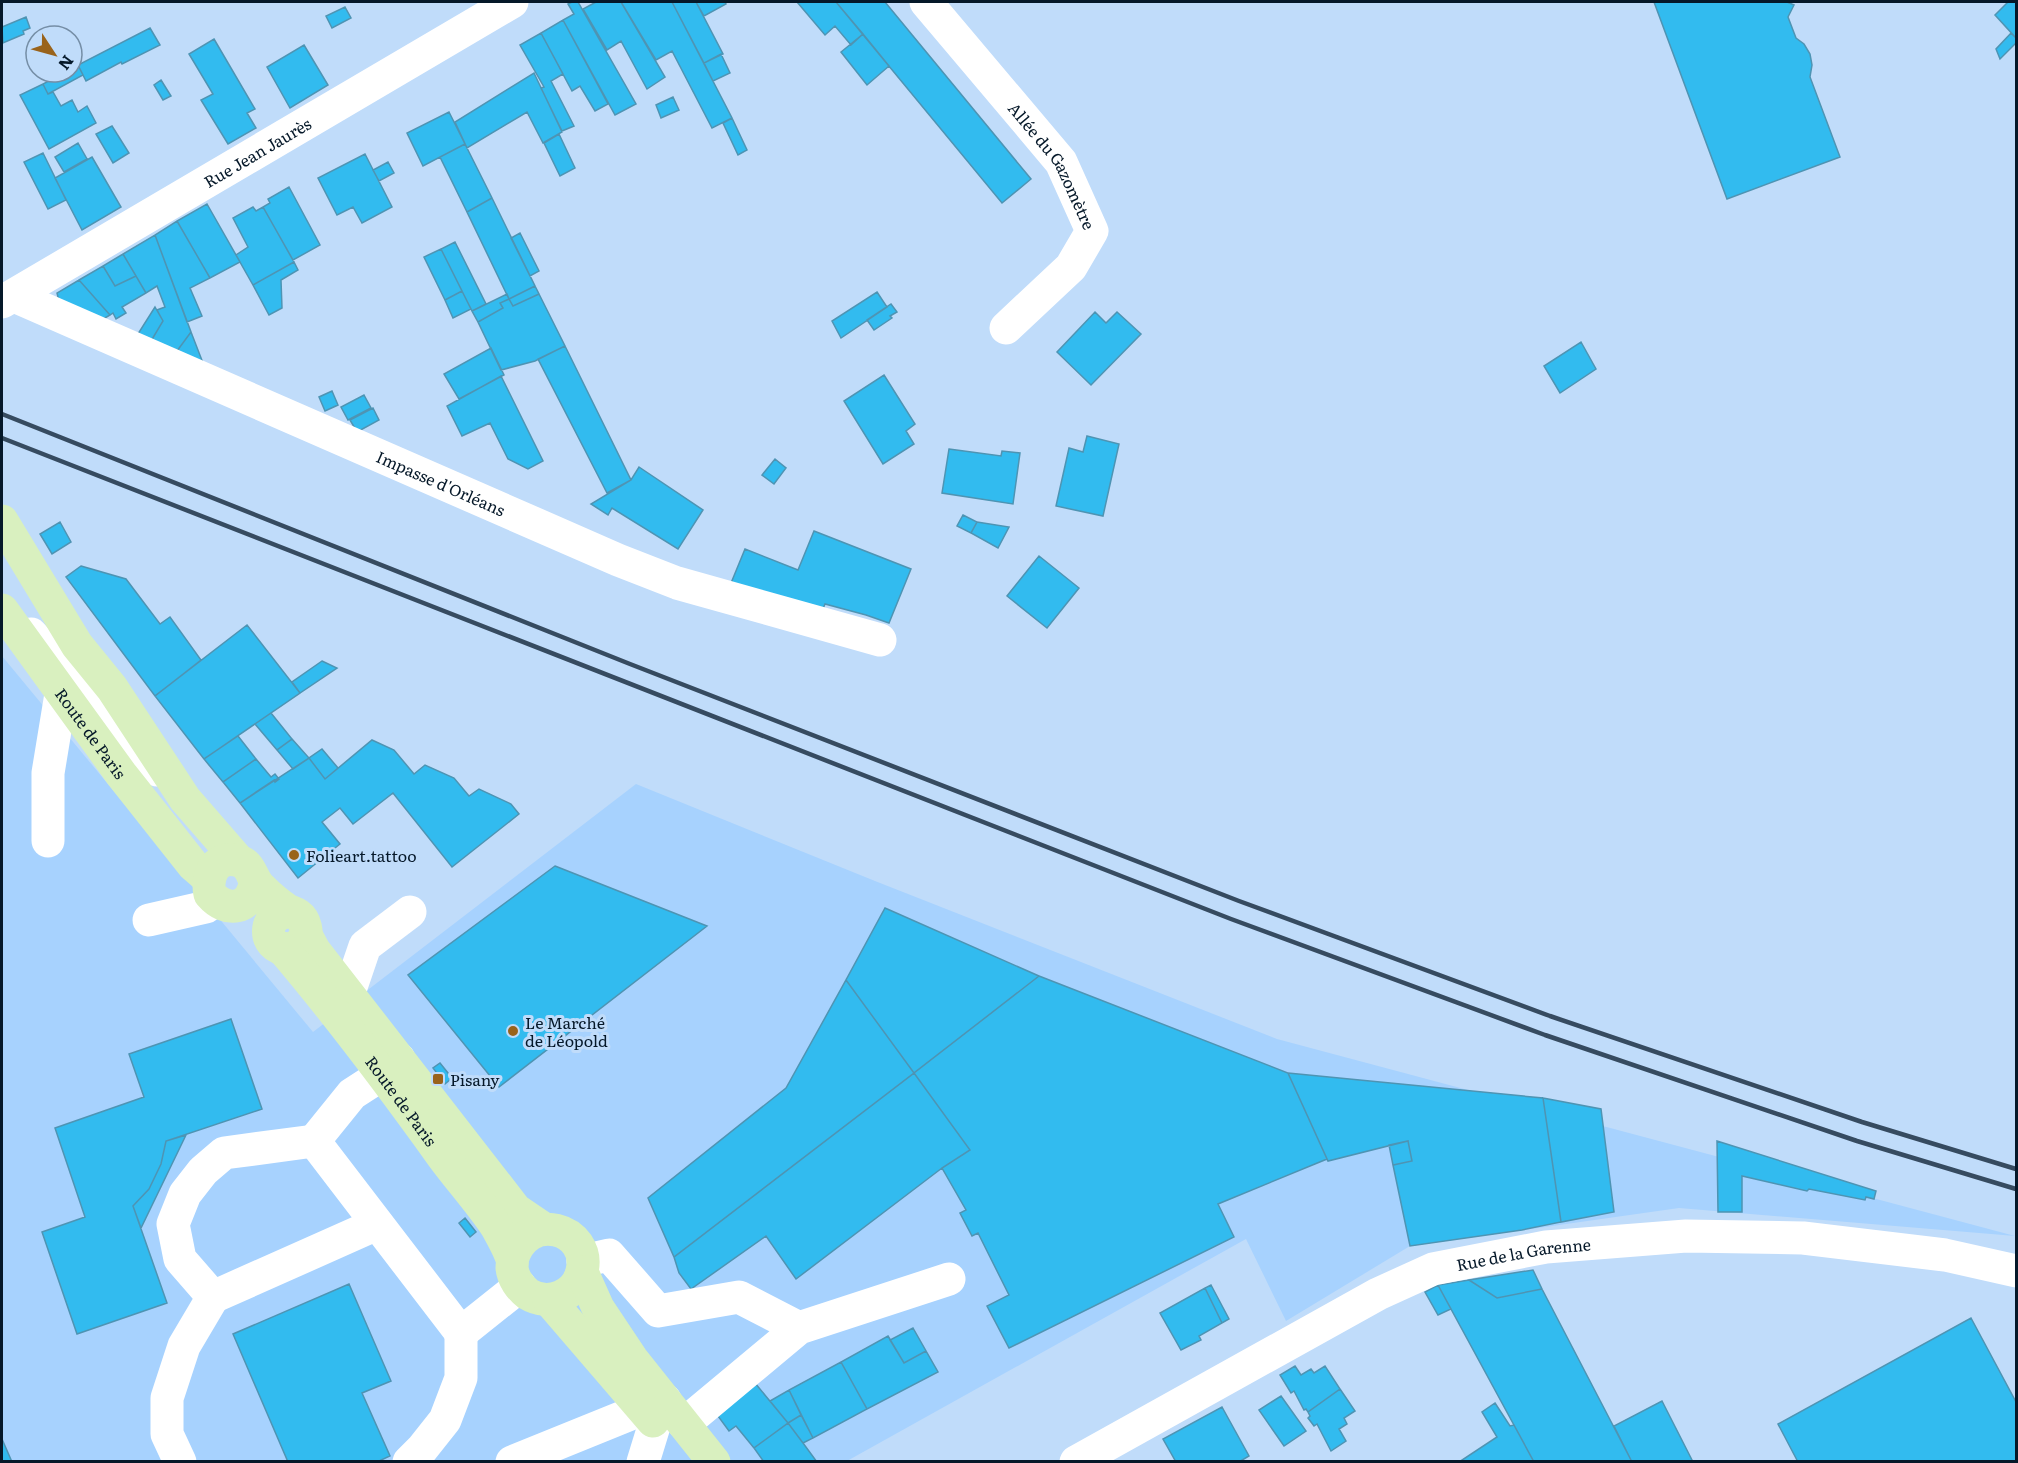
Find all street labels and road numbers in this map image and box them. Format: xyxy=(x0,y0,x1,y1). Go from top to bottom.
street label: Allée du Gazomètre xyxy=(1003,97,1102,233)
street label: Rue Jean Jaurès xyxy=(199,111,315,193)
street label: Impasse d'Orléans xyxy=(373,444,509,521)
street label: Route de Paris xyxy=(50,683,133,784)
street label: Route de Paris xyxy=(360,1050,443,1151)
street label: Rue de la Garenne xyxy=(1454,1232,1592,1276)

